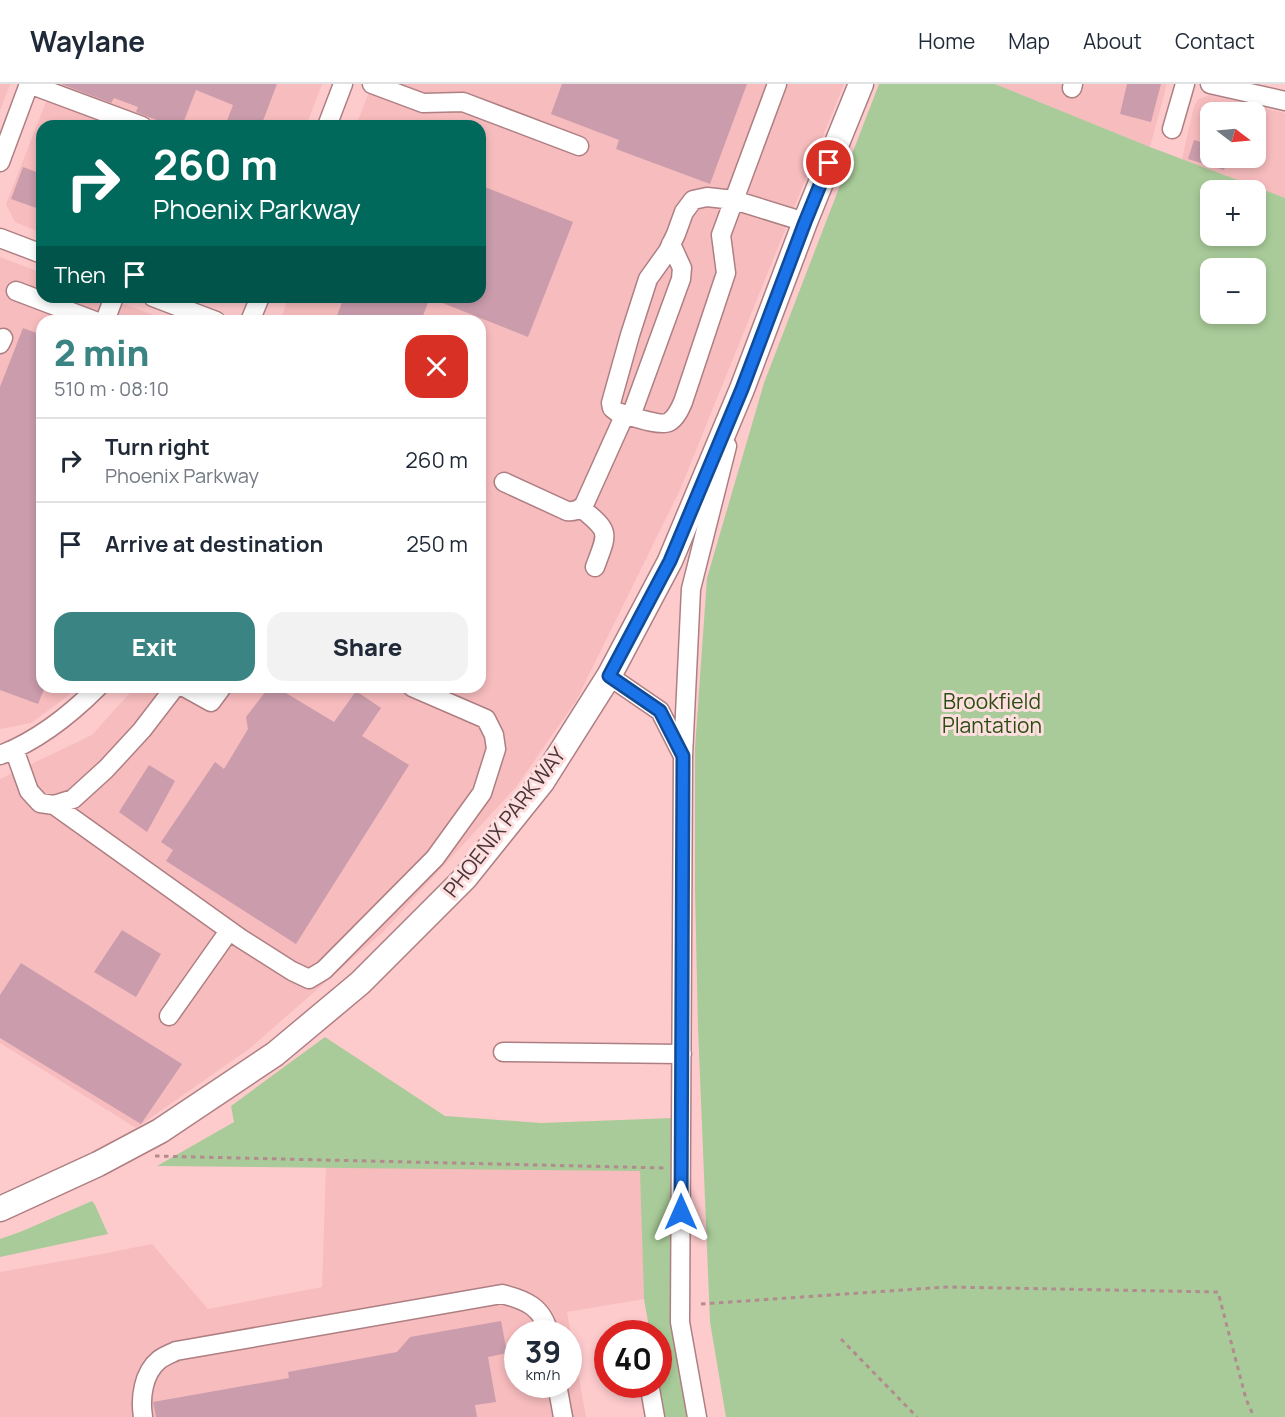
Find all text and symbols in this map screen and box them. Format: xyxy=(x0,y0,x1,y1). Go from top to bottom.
text: Waylane xyxy=(30,22,145,60)
text: Home xyxy=(918,27,975,55)
text: Map xyxy=(1008,27,1050,55)
text: About xyxy=(1083,27,1142,55)
text: Contact xyxy=(1175,27,1255,55)
north arrow xyxy=(1200,102,1266,168)
map controls xyxy=(1200,102,1266,324)
text: 260 m xyxy=(153,135,278,193)
pin xyxy=(803,137,854,188)
icon: right xyxy=(54,144,132,222)
icon: arrive xyxy=(812,146,845,179)
button: + xyxy=(1200,180,1266,246)
text: Phoenix Parkway xyxy=(153,190,361,227)
icon: arrive xyxy=(118,258,151,291)
button: − xyxy=(1200,258,1266,324)
text: Then xyxy=(54,260,106,290)
text: 2 min xyxy=(54,328,149,377)
button: close xyxy=(405,335,468,398)
text: 510 m · 08:10 xyxy=(54,375,169,402)
text: Turn right xyxy=(105,432,210,462)
icon: right xyxy=(54,444,87,477)
text: 260 m xyxy=(405,445,468,475)
text: Phoenix Parkway xyxy=(105,462,259,489)
icon: arrive xyxy=(54,528,87,561)
text: Arrive at destination xyxy=(105,529,323,559)
text: 250 m xyxy=(406,529,468,559)
button: Exit xyxy=(54,612,255,681)
button: Share xyxy=(267,612,468,681)
park label: Brookfield Plantation xyxy=(942,687,1042,739)
street label: PHOENIX PARKWAY xyxy=(437,741,572,903)
position arrow xyxy=(649,1180,713,1244)
speed limit sign: 40 xyxy=(594,1320,672,1398)
text: 39 xyxy=(525,1331,561,1372)
text: km/h xyxy=(526,1364,560,1385)

